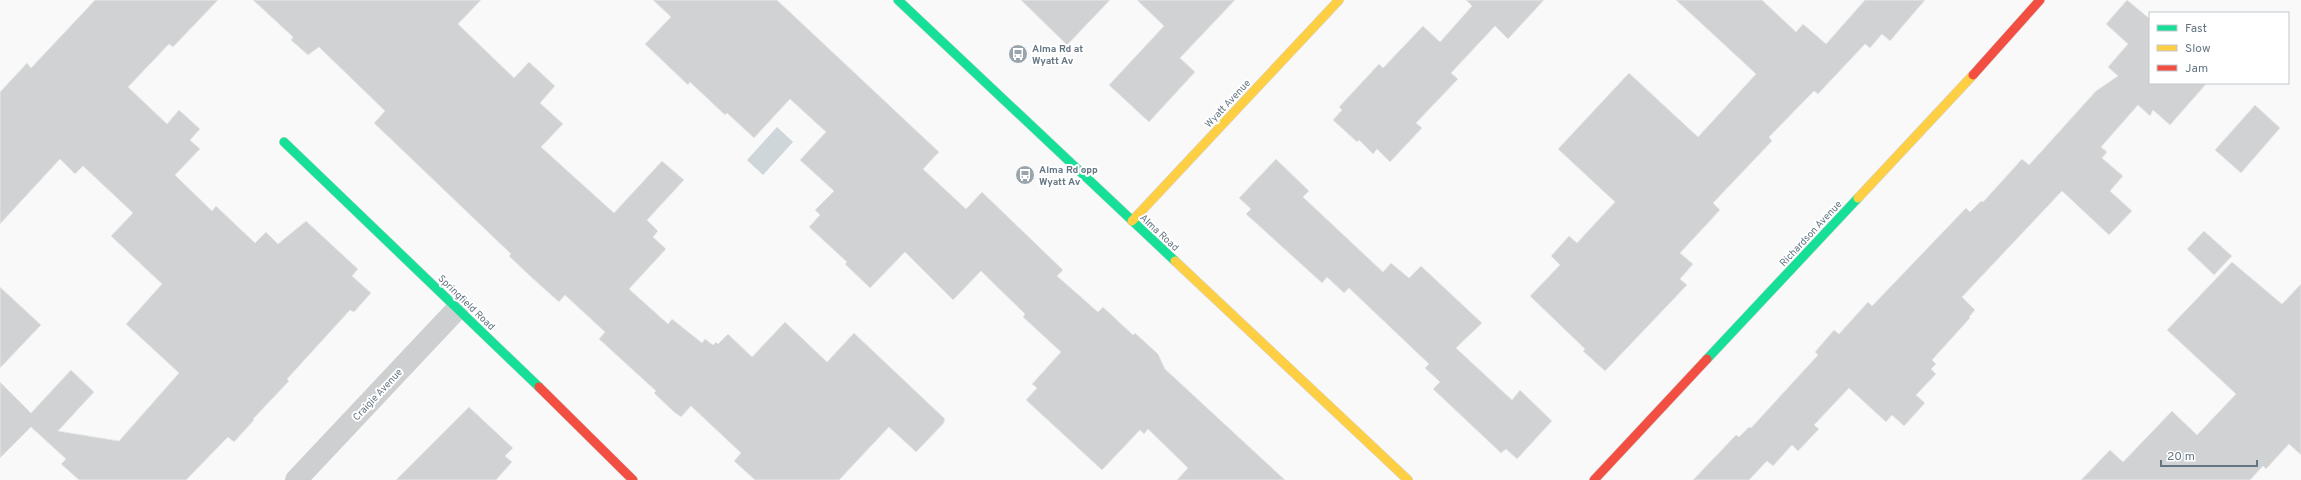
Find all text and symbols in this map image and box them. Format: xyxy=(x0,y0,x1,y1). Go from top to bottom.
legend xyxy=(2149,12,2289,84)
text: Fast xyxy=(2185,21,2207,37)
text: Slow xyxy=(2185,41,2211,57)
bus stop icon: Alma Rd at Wyatt Av xyxy=(1007,43,1029,65)
place label: Alma Rd at Wyatt Av xyxy=(1032,43,1083,68)
text: Jam xyxy=(2185,61,2208,77)
street label: Wyatt Avenue xyxy=(1202,77,1254,131)
bus stop icon: Alma Rd opp Wyatt Av xyxy=(1014,164,1036,186)
place label: Alma Rd opp Wyatt Av xyxy=(1039,164,1098,189)
street label: Richardson Avenue xyxy=(1777,198,1845,270)
street label: Alma Road xyxy=(1137,212,1181,254)
street label: Springfield Road xyxy=(435,273,497,334)
street label: Craigie Avenue xyxy=(351,366,406,424)
scale bar xyxy=(2161,442,2257,468)
text: 20 m xyxy=(2167,449,2195,465)

